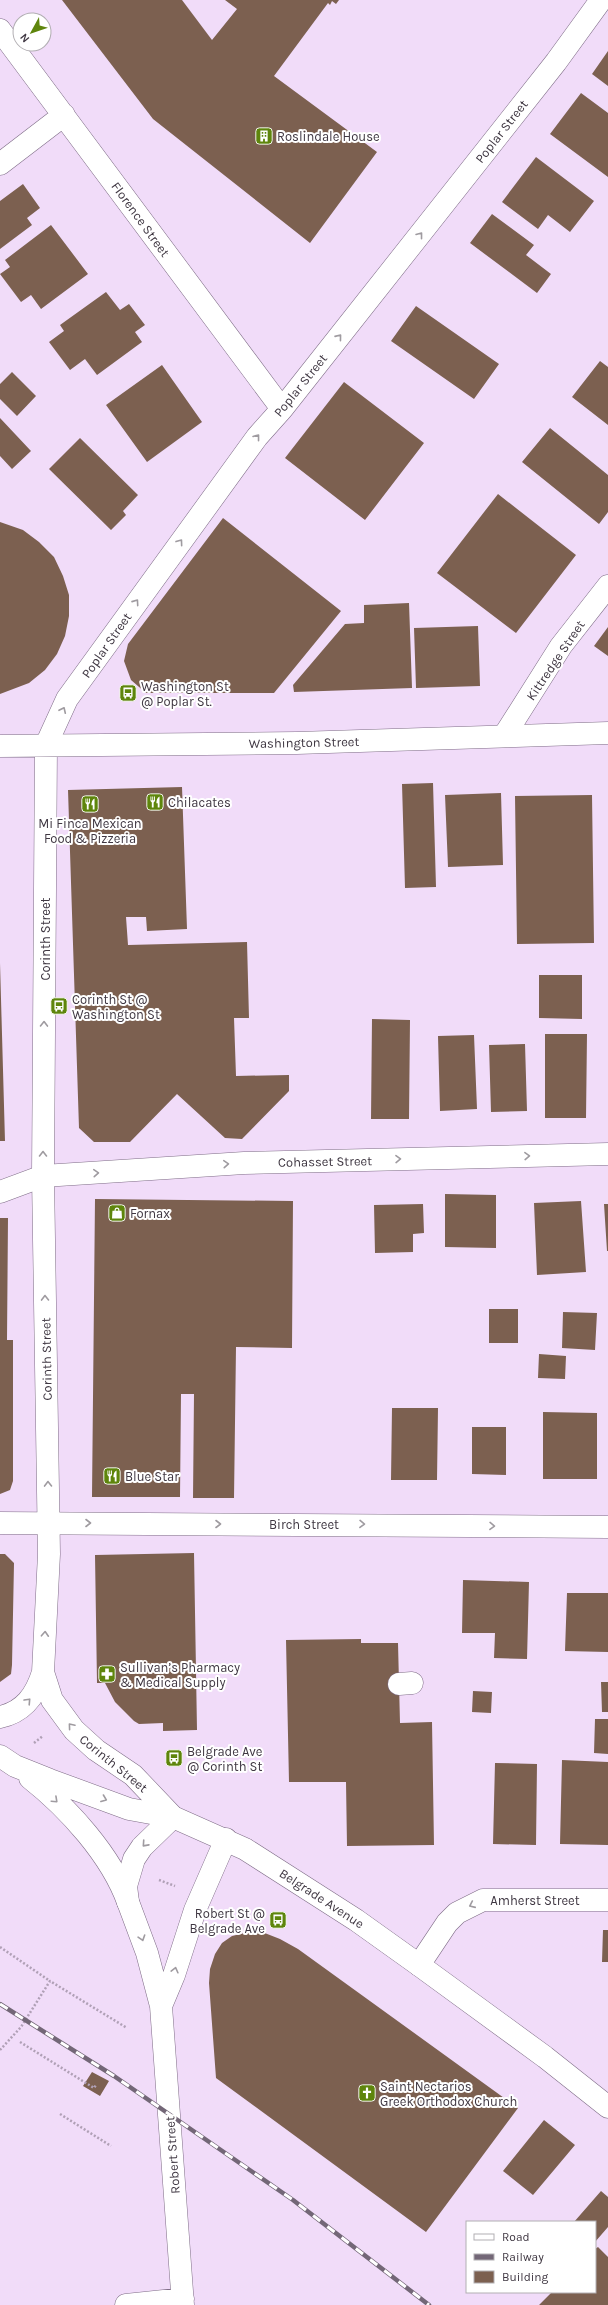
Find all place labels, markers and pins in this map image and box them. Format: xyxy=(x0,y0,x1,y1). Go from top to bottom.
building icon: Roslindale House xyxy=(254,126,274,146)
place label: Roslindale House xyxy=(277,129,380,144)
place label: Washington St @ Poplar St. xyxy=(141,679,229,709)
bus stop icon: Washington St @ Poplar St. xyxy=(118,683,138,703)
restaurant icon: Chilacates xyxy=(145,792,165,812)
restaurant icon: Mi Finca Mexican Food & Pizzeria xyxy=(80,794,100,814)
place label: Chilacates xyxy=(168,795,231,810)
place label: Mi Finca Mexican Food & Pizzeria xyxy=(38,816,142,846)
place label: Corinth St @ Washington St xyxy=(72,992,160,1022)
bus stop icon: Corinth St @ Washington St xyxy=(49,996,69,1016)
shop icon: Fornax xyxy=(107,1203,127,1223)
place label: Fornax xyxy=(130,1206,170,1221)
restaurant icon: Blue Star xyxy=(102,1466,122,1486)
place label: Blue Star xyxy=(125,1469,179,1484)
place label: Sullivan’s Pharmacy & Medical Supply xyxy=(120,1660,240,1690)
pharmacy icon: Sullivan’s Pharmacy & Medical Supply xyxy=(97,1664,117,1684)
place label: Belgrade Ave @ Corinth St xyxy=(187,1744,263,1774)
bus stop icon: Belgrade Ave @ Corinth St xyxy=(164,1748,184,1768)
place label: Robert St @ Belgrade Ave xyxy=(190,1906,265,1936)
bus stop icon: Robert St @ Belgrade Ave xyxy=(268,1910,288,1930)
place label: Saint Nectarios Greek Orthodox Church xyxy=(380,2079,517,2109)
church icon: Saint Nectarios Greek Orthodox Church xyxy=(357,2083,377,2103)

